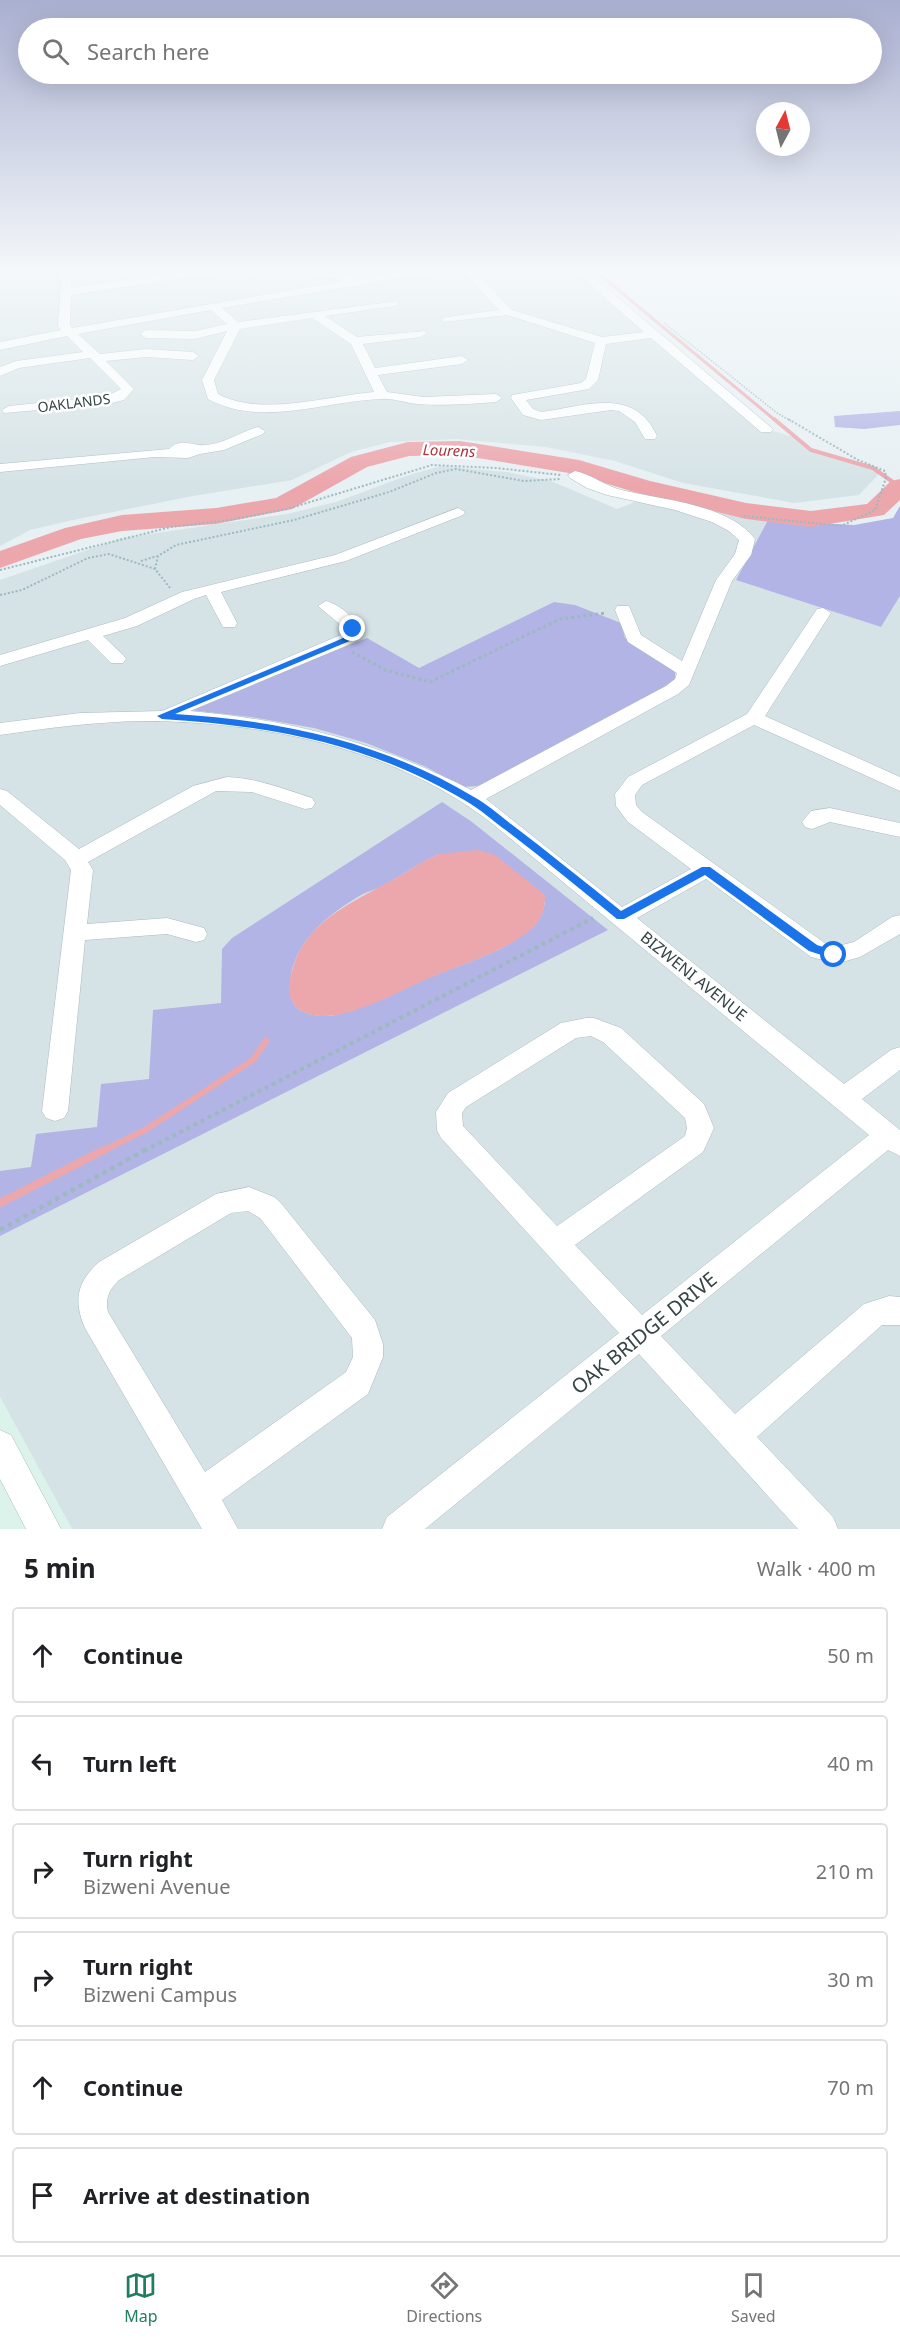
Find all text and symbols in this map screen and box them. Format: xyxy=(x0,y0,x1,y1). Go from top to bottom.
search box xyxy=(18,18,882,84)
icon: search xyxy=(39,35,72,68)
text: Search here xyxy=(87,36,209,66)
north arrow xyxy=(756,102,810,156)
street label: OAKLANDS xyxy=(37,389,112,416)
water label: Lourens xyxy=(422,439,476,461)
route end xyxy=(339,615,365,641)
street label: BIZWENI AVENUE xyxy=(636,926,752,1026)
route start xyxy=(820,941,846,967)
street label: OAK BRIDGE DRIVE xyxy=(565,1265,722,1400)
text: 5 min xyxy=(24,1550,96,1586)
text: Walk · 400 m xyxy=(757,1555,876,1582)
icon: ahead xyxy=(26,1639,59,1672)
text: Continue xyxy=(83,1640,183,1670)
text: 50 m xyxy=(827,1642,874,1669)
icon: left xyxy=(26,1747,59,1780)
text: Turn left xyxy=(83,1748,177,1778)
text: 40 m xyxy=(827,1750,874,1777)
text: Turn right xyxy=(83,1843,193,1873)
icon: right xyxy=(26,1855,59,1888)
text: 210 m xyxy=(816,1858,874,1885)
text: Bizweni Avenue xyxy=(83,1873,231,1900)
text: Turn right xyxy=(83,1951,193,1981)
icon: right xyxy=(26,1963,59,1996)
text: 30 m xyxy=(827,1966,874,1993)
text: Bizweni Campus xyxy=(83,1981,237,2008)
icon: ahead xyxy=(26,2071,59,2104)
text: Continue xyxy=(83,2072,183,2102)
text: 70 m xyxy=(827,2074,874,2101)
icon: arrive xyxy=(26,2179,59,2212)
text: Arrive at destination xyxy=(83,2180,310,2210)
tab: Map xyxy=(124,2269,158,2327)
tab: Directions xyxy=(406,2269,482,2327)
tab: Saved xyxy=(731,2269,776,2327)

